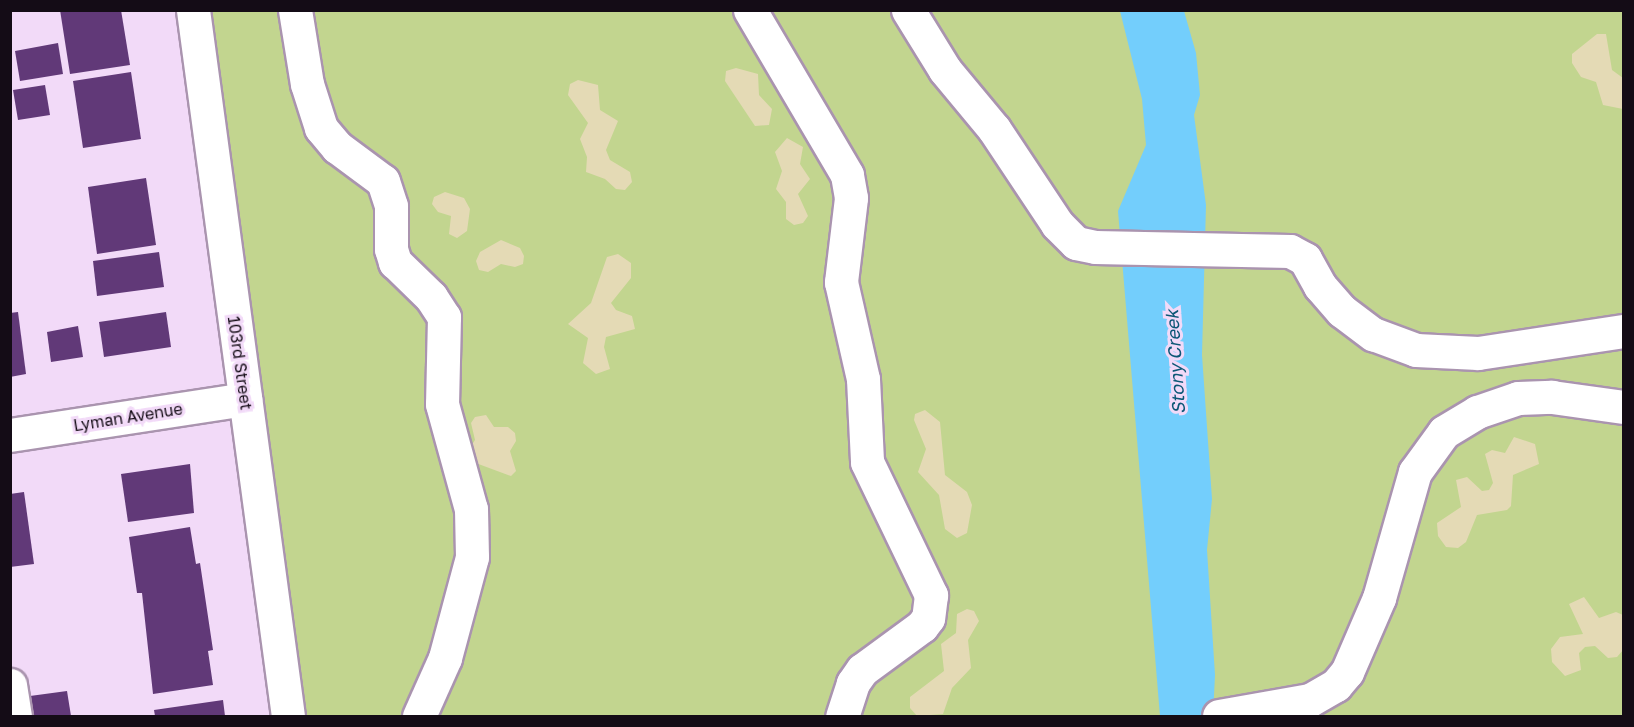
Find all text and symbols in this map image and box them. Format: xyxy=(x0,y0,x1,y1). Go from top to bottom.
water label: Stony Creek xyxy=(1161,309,1189,415)
street label: 103rd Street xyxy=(224,315,256,411)
street label: Lyman Avenue xyxy=(72,399,184,435)

